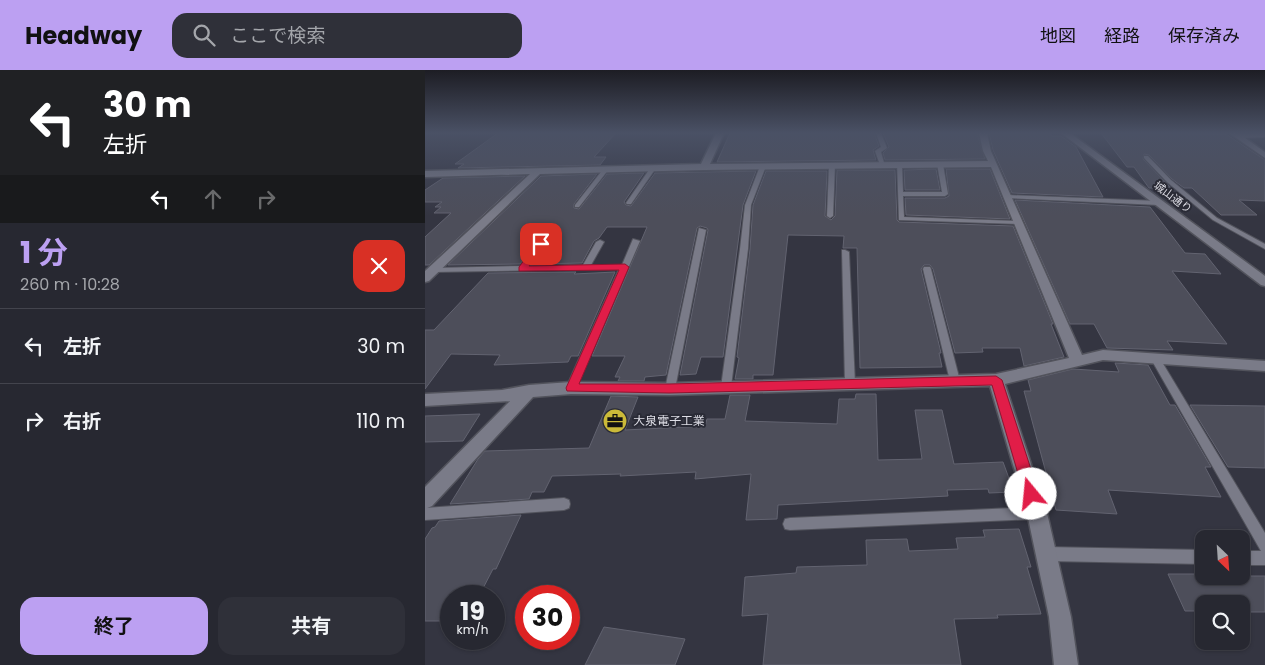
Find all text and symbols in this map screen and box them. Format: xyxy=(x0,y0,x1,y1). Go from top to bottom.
search box xyxy=(172,13,522,58)
text: Headway xyxy=(25,19,142,52)
icon: search xyxy=(190,21,218,49)
text: ここで検索 xyxy=(230,22,325,49)
text: 地図 xyxy=(1040,23,1076,48)
text: 経路 xyxy=(1104,23,1140,48)
text: 保存済み xyxy=(1168,23,1240,48)
text: 30 m xyxy=(103,80,191,129)
icon: left xyxy=(20,90,85,155)
text: 左折 xyxy=(103,129,147,160)
street label: 城山通り xyxy=(1151,177,1195,217)
icon: left xyxy=(146,185,174,213)
icon: ahead xyxy=(199,185,227,213)
icon: right xyxy=(252,185,280,213)
pin xyxy=(520,223,562,265)
icon: arrive xyxy=(527,230,555,258)
text: 1 分 xyxy=(20,231,68,274)
button: close xyxy=(353,240,405,292)
text: 260 m · 10:28 xyxy=(20,273,120,296)
icon: left xyxy=(20,332,48,360)
text: 左折 xyxy=(63,333,101,360)
text: 30 m xyxy=(357,333,405,360)
icon: right xyxy=(20,407,48,435)
text: 右折 xyxy=(63,408,101,435)
text: 110 m xyxy=(356,408,405,435)
office icon: 大泉電子工業 xyxy=(602,408,628,434)
place label: 大泉電子工業 xyxy=(633,412,705,429)
position arrow xyxy=(1004,467,1056,519)
north arrow xyxy=(1195,530,1250,585)
map controls xyxy=(1195,530,1250,650)
speed limit sign: 30 xyxy=(515,585,580,650)
text: 19 xyxy=(460,594,485,629)
button: search xyxy=(1195,595,1250,650)
button: 終了 xyxy=(20,597,208,655)
button: 共有 xyxy=(218,597,405,655)
text: km/h xyxy=(457,621,488,638)

